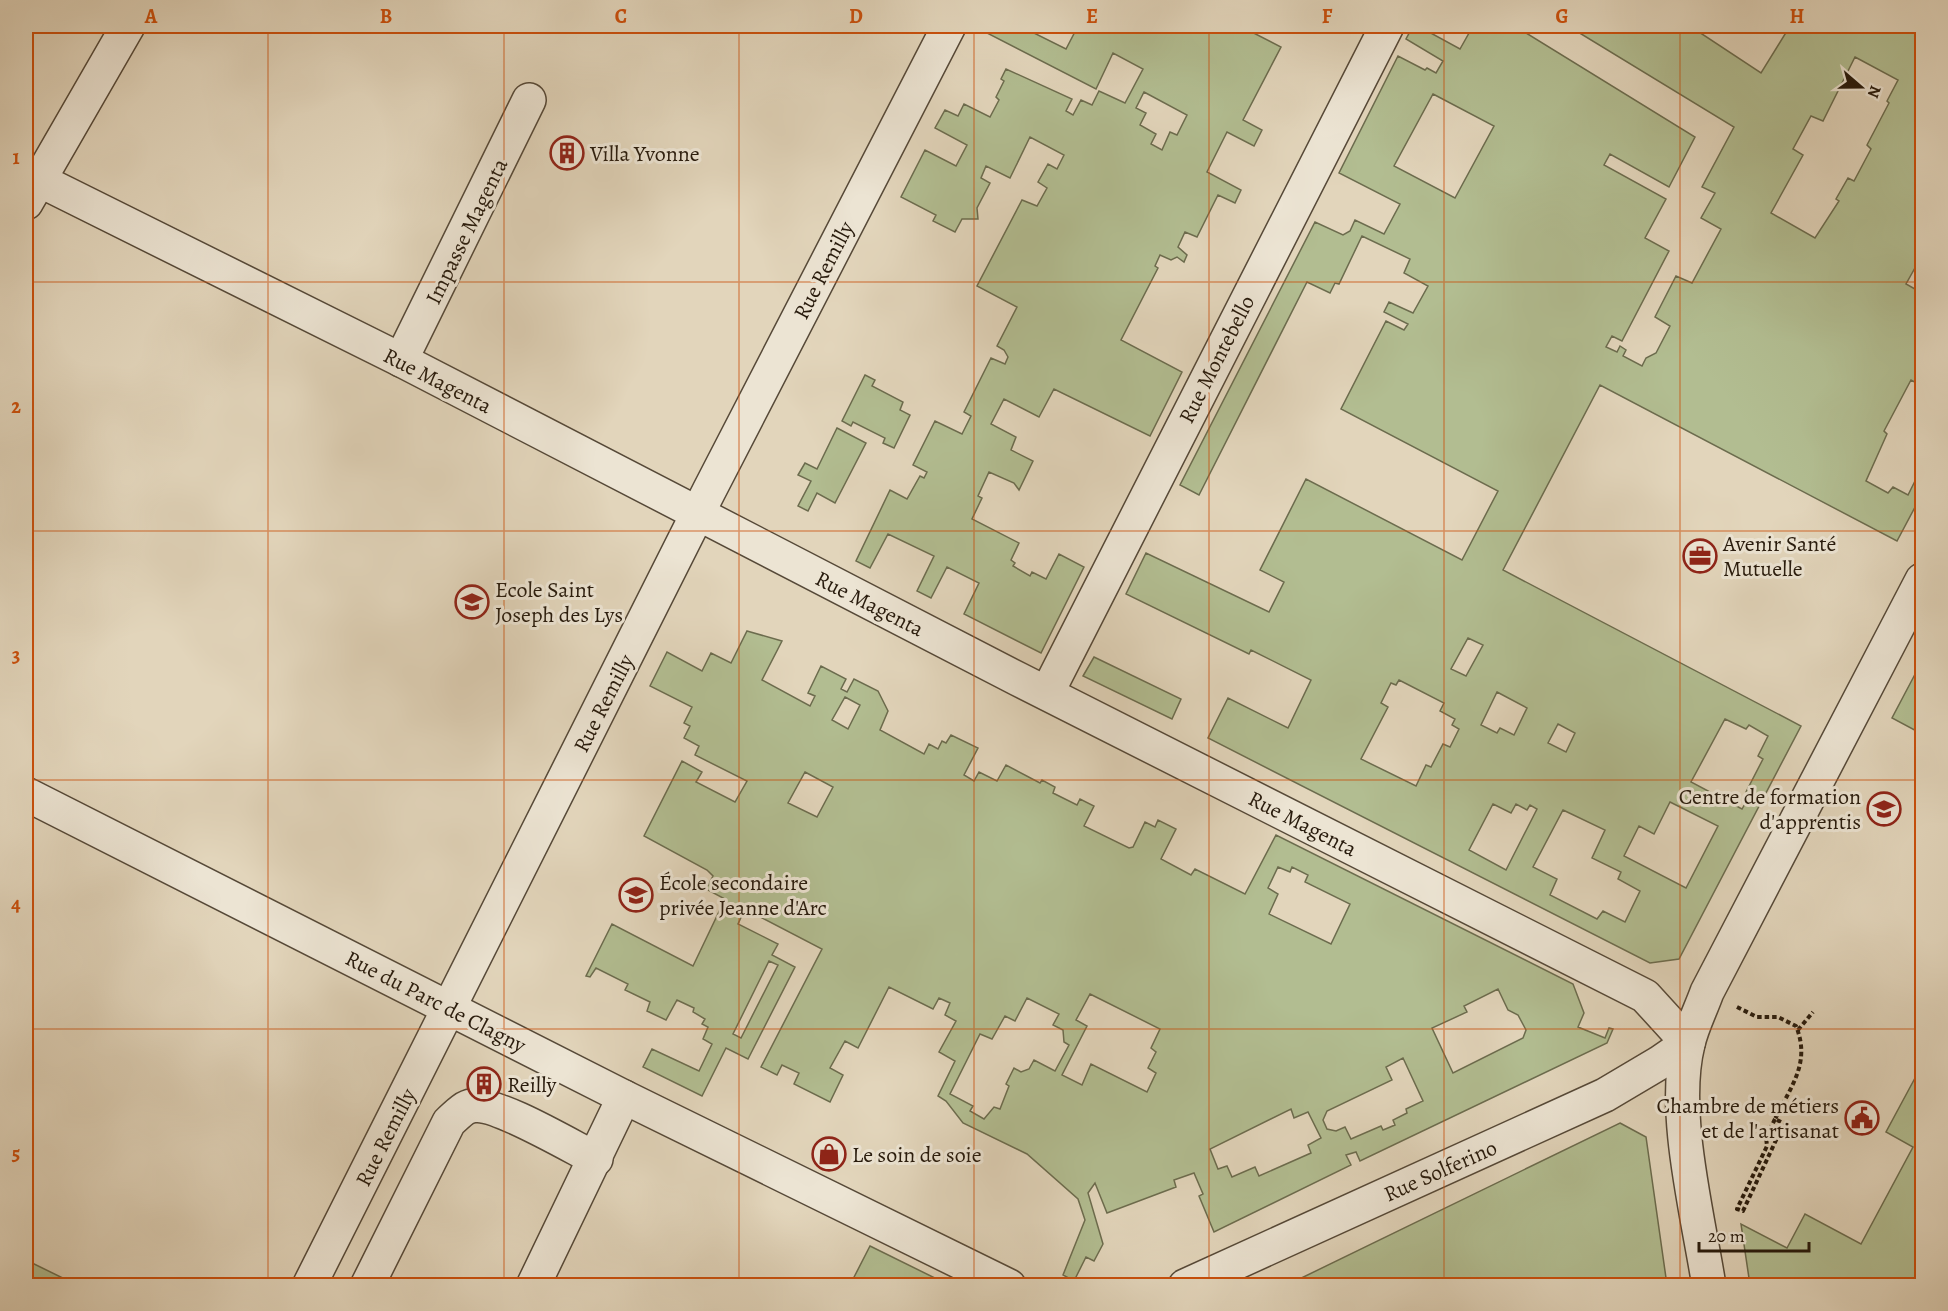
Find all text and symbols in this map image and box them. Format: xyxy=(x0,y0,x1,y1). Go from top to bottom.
text: A xyxy=(144,3,158,30)
text: B xyxy=(380,3,392,30)
text: C xyxy=(615,3,627,30)
text: D xyxy=(849,3,863,30)
text: E xyxy=(1086,3,1098,30)
text: F xyxy=(1322,3,1333,30)
text: G xyxy=(1555,3,1569,30)
text: H xyxy=(1790,3,1805,30)
north arrow xyxy=(1831,57,1891,117)
text: N xyxy=(1862,83,1886,101)
building icon: Villa Yvonne xyxy=(549,135,585,171)
place label: Villa Yvonne xyxy=(589,139,700,169)
text: 1 xyxy=(12,144,20,171)
street label: Impasse Magenta xyxy=(419,153,516,309)
street label: Rue Remilly xyxy=(786,216,862,325)
street label: Rue Montebello xyxy=(1172,290,1262,429)
street label: Rue Magenta xyxy=(378,341,498,421)
text: 2 xyxy=(11,393,21,420)
place label: Avenir Santé Mutuelle xyxy=(1722,529,1836,584)
office icon: Avenir Santé Mutuelle xyxy=(1682,538,1718,574)
street label: Rue Magenta xyxy=(810,564,930,644)
place label: Ecole Saint Joseph des Lys xyxy=(495,575,623,630)
school or university icon: Ecole Saint Joseph des Lys xyxy=(454,584,490,620)
text: 3 xyxy=(12,642,20,669)
street label: Rue Remilly xyxy=(566,649,642,758)
place label: Centre de formation d'apprentis xyxy=(1679,782,1861,837)
street label: Rue Magenta xyxy=(1243,784,1363,864)
school or university icon: Centre de formation d'apprentis xyxy=(1866,791,1902,827)
place label: École secondaire privée Jeanne d'Arc xyxy=(659,868,827,923)
school or university icon: École secondaire privée Jeanne d'Arc xyxy=(618,877,654,913)
text: 4 xyxy=(11,891,21,918)
street label: Rue du Parc de Clagny xyxy=(340,943,531,1060)
building icon: Reilly xyxy=(466,1066,502,1102)
place label: Reilly xyxy=(507,1070,557,1100)
street label: Rue Remilly xyxy=(348,1083,424,1192)
place label: Chambre de métiers et de l'artisanat xyxy=(1657,1091,1839,1146)
public building icon: Chambre de métiers et de l'artisanat xyxy=(1844,1100,1880,1136)
street label: Rue Solferino xyxy=(1379,1133,1502,1209)
shop icon: Le soin de soie xyxy=(811,1136,847,1172)
text: 5 xyxy=(12,1140,20,1167)
place label: Le soin de soie xyxy=(852,1140,982,1170)
scale bar xyxy=(1699,1215,1808,1253)
text: 20 m xyxy=(1708,1224,1745,1248)

